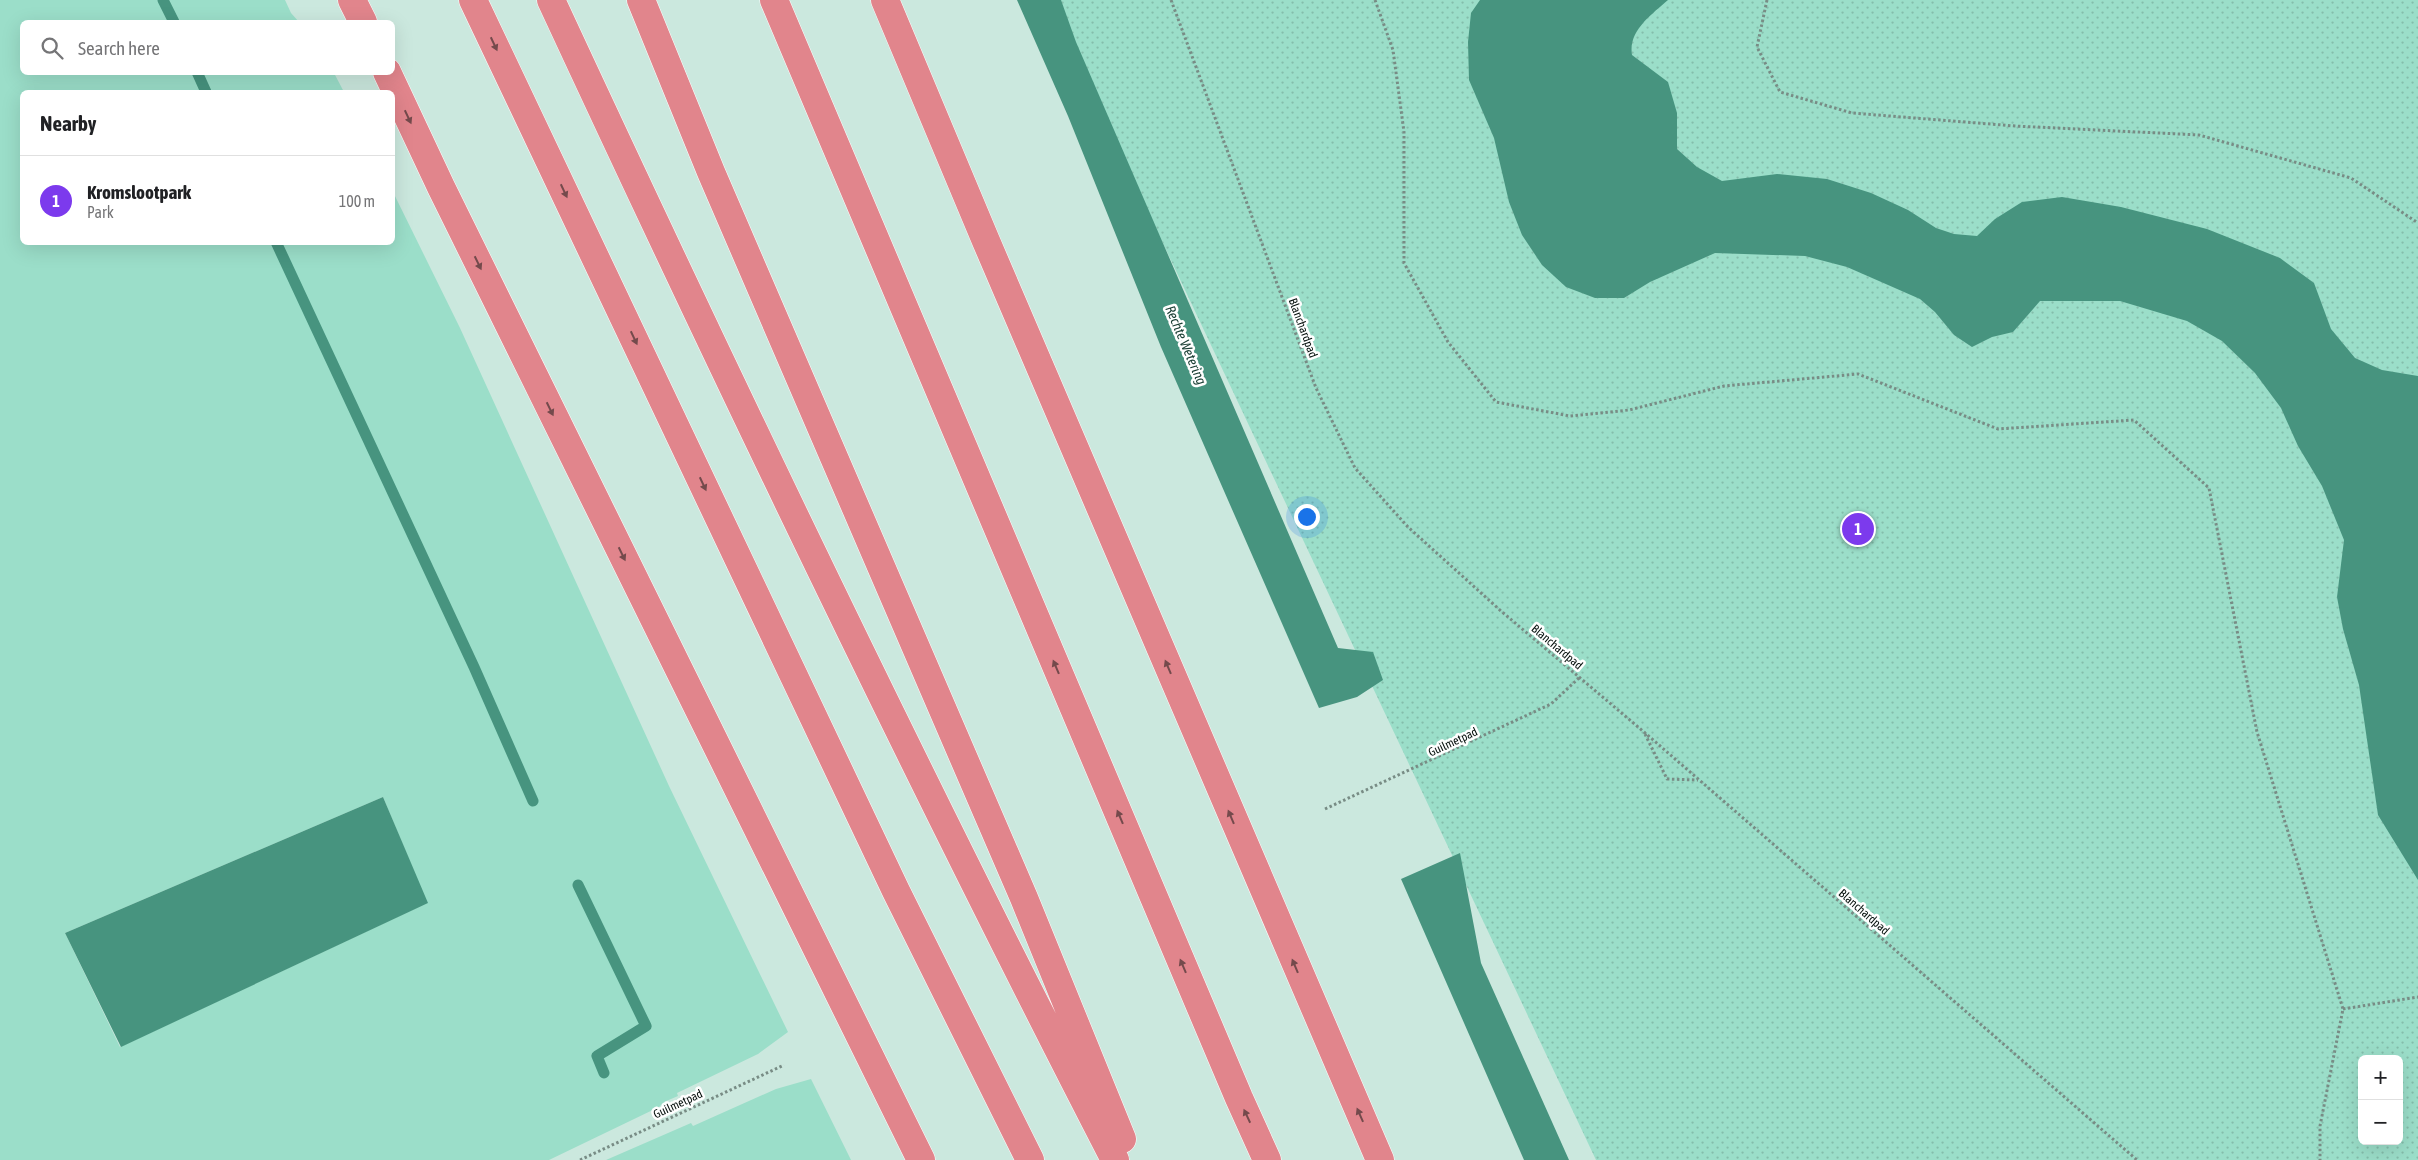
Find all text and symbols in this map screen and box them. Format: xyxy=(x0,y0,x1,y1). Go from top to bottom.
search box xyxy=(20,20,395,75)
icon: search xyxy=(38,34,66,62)
text: Search here xyxy=(78,37,160,59)
one-way arrow xyxy=(490,37,498,51)
one-way arrow xyxy=(403,109,412,124)
text: Nearby xyxy=(40,111,96,135)
text: Kromslootpark xyxy=(87,181,191,203)
one-way arrow xyxy=(560,184,568,198)
text: 1 xyxy=(52,192,60,210)
text: 100 m xyxy=(339,192,375,210)
text: Park xyxy=(87,203,114,221)
one-way arrow xyxy=(475,256,483,270)
street label: Blanchardpad xyxy=(1286,296,1320,360)
water label: Rechte Wetering xyxy=(1162,303,1210,387)
one-way arrow xyxy=(630,331,638,345)
one-way arrow xyxy=(546,401,554,416)
one-way arrow xyxy=(699,477,707,492)
your location xyxy=(1294,504,1320,530)
pin: 1 xyxy=(1842,510,1874,548)
one-way arrow xyxy=(618,547,626,562)
street label: Blanchardpad xyxy=(1529,622,1585,672)
one-way arrow xyxy=(1052,660,1060,674)
one-way arrow xyxy=(1163,660,1171,675)
street label: Guilmetpad xyxy=(1426,725,1480,759)
one-way arrow xyxy=(1115,810,1123,824)
one-way arrow xyxy=(1227,810,1235,824)
street label: Blanchardpad xyxy=(1836,886,1892,938)
one-way arrow xyxy=(1179,958,1187,973)
one-way arrow xyxy=(1291,959,1299,973)
map controls xyxy=(2358,1055,2403,1145)
button: + xyxy=(2358,1055,2403,1100)
street label: Guilmetpad xyxy=(651,1087,705,1121)
button: − xyxy=(2358,1100,2403,1145)
one-way arrow xyxy=(1355,1108,1363,1122)
one-way arrow xyxy=(1242,1109,1250,1123)

